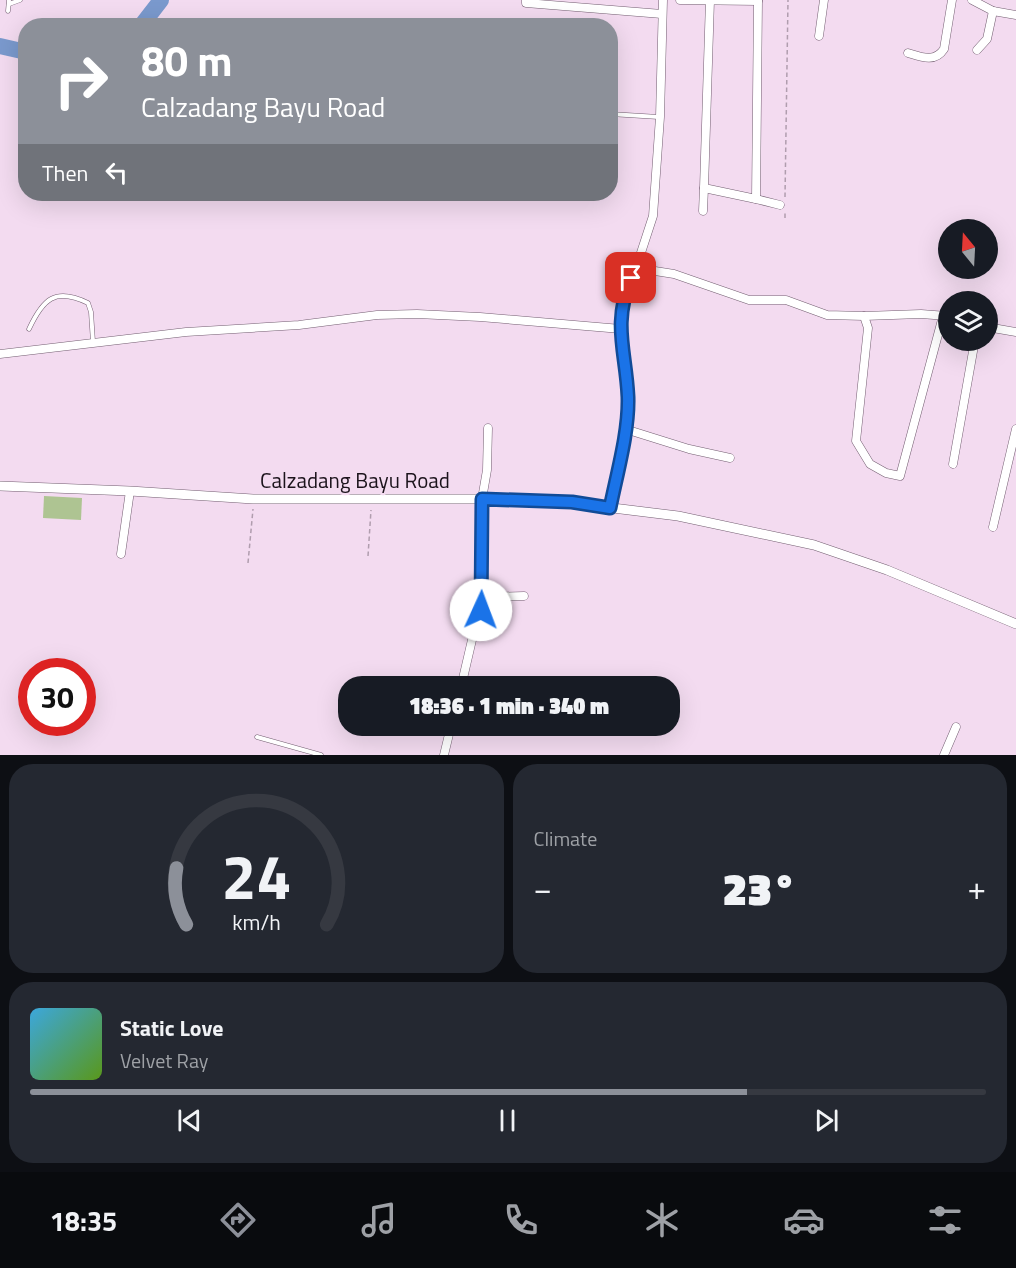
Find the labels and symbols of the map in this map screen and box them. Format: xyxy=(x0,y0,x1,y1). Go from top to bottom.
north arrow xyxy=(938,219,998,279)
pin xyxy=(605,252,656,303)
street label: Calzadang Bayu Road xyxy=(260,464,450,496)
position arrow xyxy=(449,578,513,642)
speed limit sign: 30 xyxy=(18,658,96,736)

